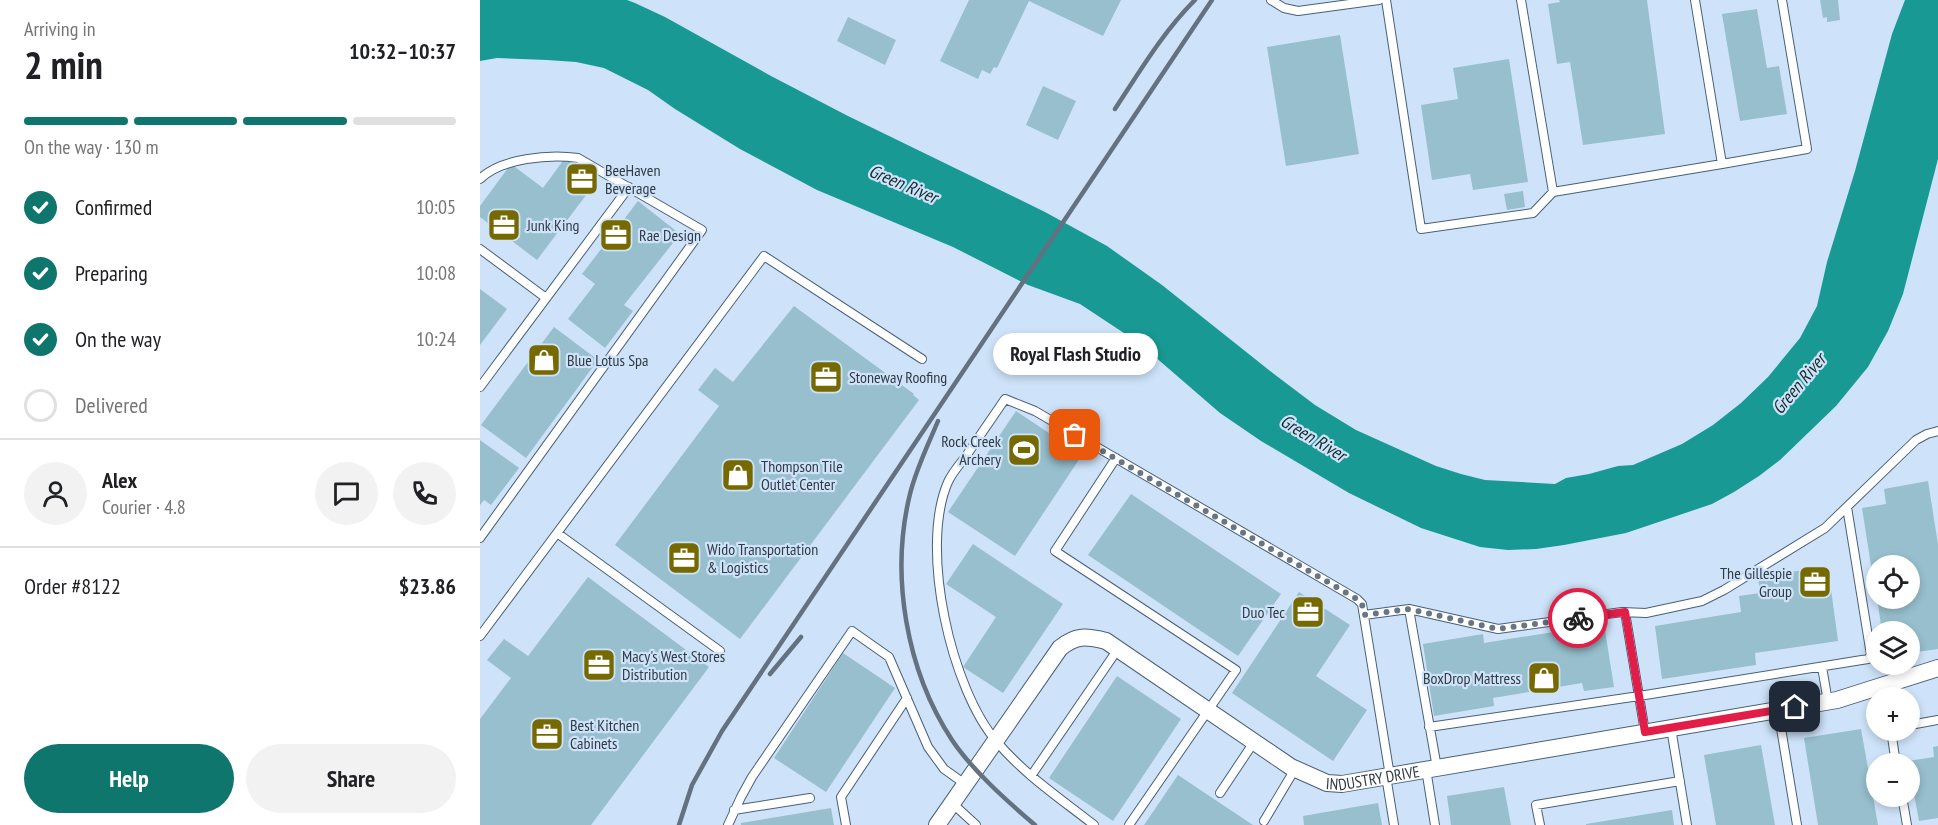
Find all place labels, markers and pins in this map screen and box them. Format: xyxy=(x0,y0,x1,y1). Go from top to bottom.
place label: BeeHaven Beverage xyxy=(605,160,660,198)
office icon: BeeHaven Beverage xyxy=(564,161,600,197)
office icon: Junk King xyxy=(486,207,522,243)
place label: Junk King xyxy=(526,215,579,235)
office icon: Rae Design xyxy=(598,217,634,253)
place label: Rae Design xyxy=(639,225,701,245)
callout: Royal Flash Studio xyxy=(992,333,1158,375)
shop icon: Blue Lotus Spa xyxy=(526,342,562,378)
place label: Blue Lotus Spa xyxy=(567,350,648,370)
office icon: Stoneway Roofing xyxy=(808,359,844,395)
place label: Stoneway Roofing xyxy=(849,367,947,387)
pin xyxy=(1049,409,1100,460)
place label: Rock Creek Archery xyxy=(941,431,1002,469)
sports icon: Rock Creek Archery xyxy=(1006,432,1042,468)
place label: Thompson Tile Outlet Center xyxy=(761,456,843,494)
shop icon: Thompson Tile Outlet Center xyxy=(720,457,756,493)
place label: Wido Transportation & Logistics xyxy=(707,539,818,577)
office icon: Wido Transportation & Logistics xyxy=(666,540,702,576)
place label: The Gillespie Group xyxy=(1720,563,1792,601)
office icon: The Gillespie Group xyxy=(1797,564,1833,600)
office icon: Duo Tec xyxy=(1290,594,1326,630)
place label: Duo Tec xyxy=(1242,602,1285,622)
place label: Macy's West Stores Distribution xyxy=(622,646,725,684)
office icon: Macy's West Stores Distribution xyxy=(581,647,617,683)
shop icon: BoxDrop Mattress xyxy=(1526,660,1562,696)
place label: BoxDrop Mattress xyxy=(1423,668,1521,688)
pin xyxy=(1769,681,1820,732)
place label: Best Kitchen Cabinets xyxy=(570,715,639,753)
office icon: Best Kitchen Cabinets xyxy=(529,716,565,752)

